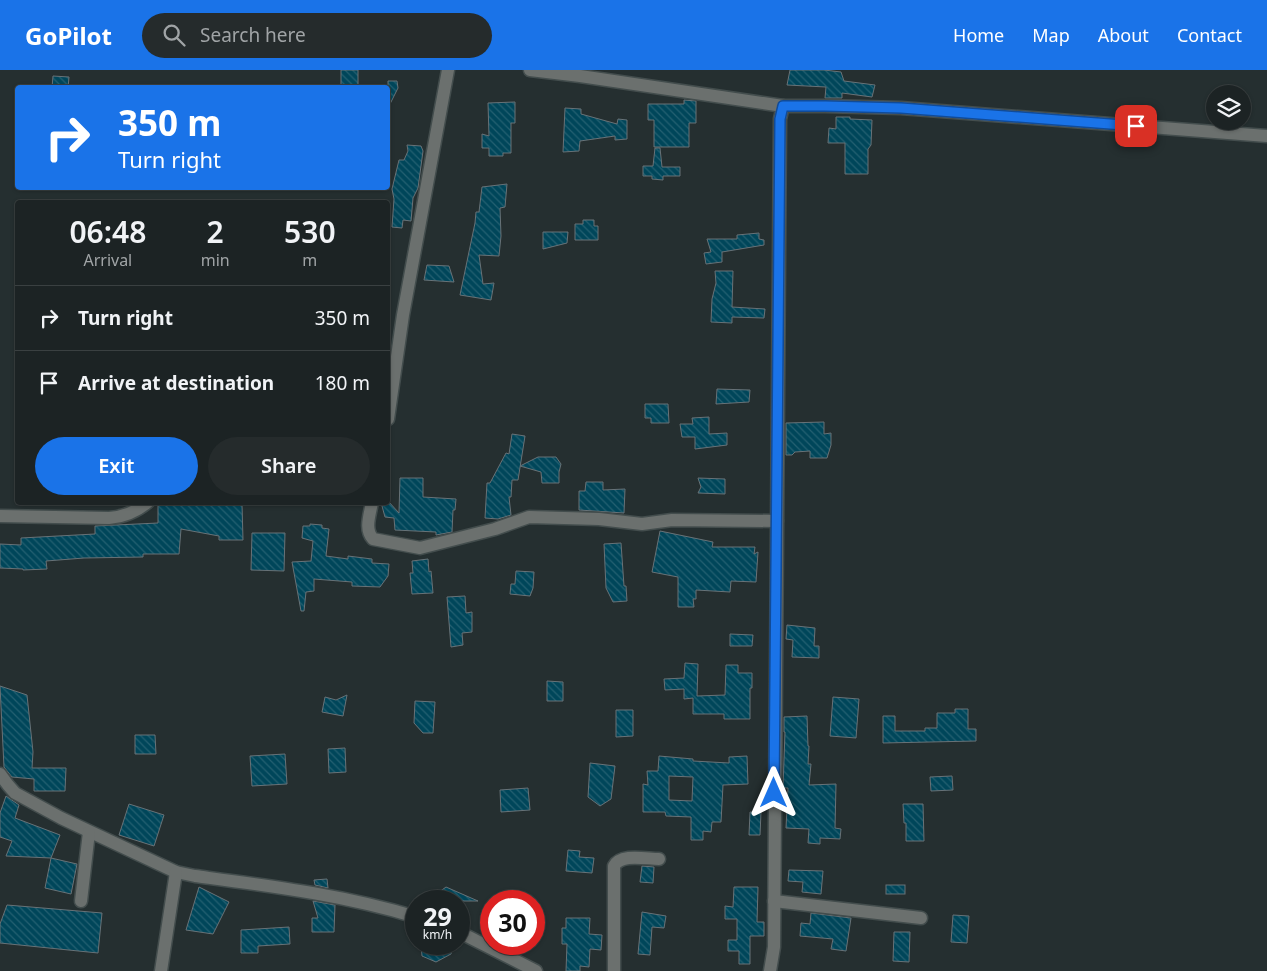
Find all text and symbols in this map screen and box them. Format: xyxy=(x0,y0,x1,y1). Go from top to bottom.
search box xyxy=(142,13,492,58)
text: GoPilot xyxy=(25,19,112,52)
icon: search xyxy=(160,21,188,49)
text: Search here xyxy=(200,22,306,48)
text: Home xyxy=(953,23,1004,47)
text: Map xyxy=(1032,23,1070,47)
text: About xyxy=(1098,23,1149,47)
text: Contact xyxy=(1177,23,1242,47)
map controls xyxy=(1206,85,1251,130)
button: layers xyxy=(1206,85,1251,130)
text: 350 m xyxy=(118,99,221,146)
icon: right xyxy=(35,105,100,170)
pin xyxy=(1115,105,1157,147)
icon: arrive xyxy=(1122,112,1150,140)
text: Turn right xyxy=(118,144,221,174)
text: 06:48 xyxy=(69,211,146,252)
text: 2 xyxy=(207,211,224,252)
text: 530 xyxy=(284,211,336,252)
text: Arrival xyxy=(83,249,132,271)
text: min xyxy=(201,249,230,271)
text: m xyxy=(302,249,317,271)
icon: right xyxy=(35,304,63,332)
text: Turn right xyxy=(78,305,173,331)
text: 350 m xyxy=(315,305,370,331)
icon: arrive xyxy=(35,369,63,397)
text: Arrive at destination xyxy=(78,370,274,396)
text: 180 m xyxy=(315,370,370,396)
button: Exit xyxy=(35,437,198,495)
button: Share xyxy=(208,437,370,495)
position arrow xyxy=(747,766,799,818)
speed limit sign: 30 xyxy=(480,890,545,955)
text: 29 xyxy=(423,899,452,933)
text: km/h xyxy=(423,926,452,943)

